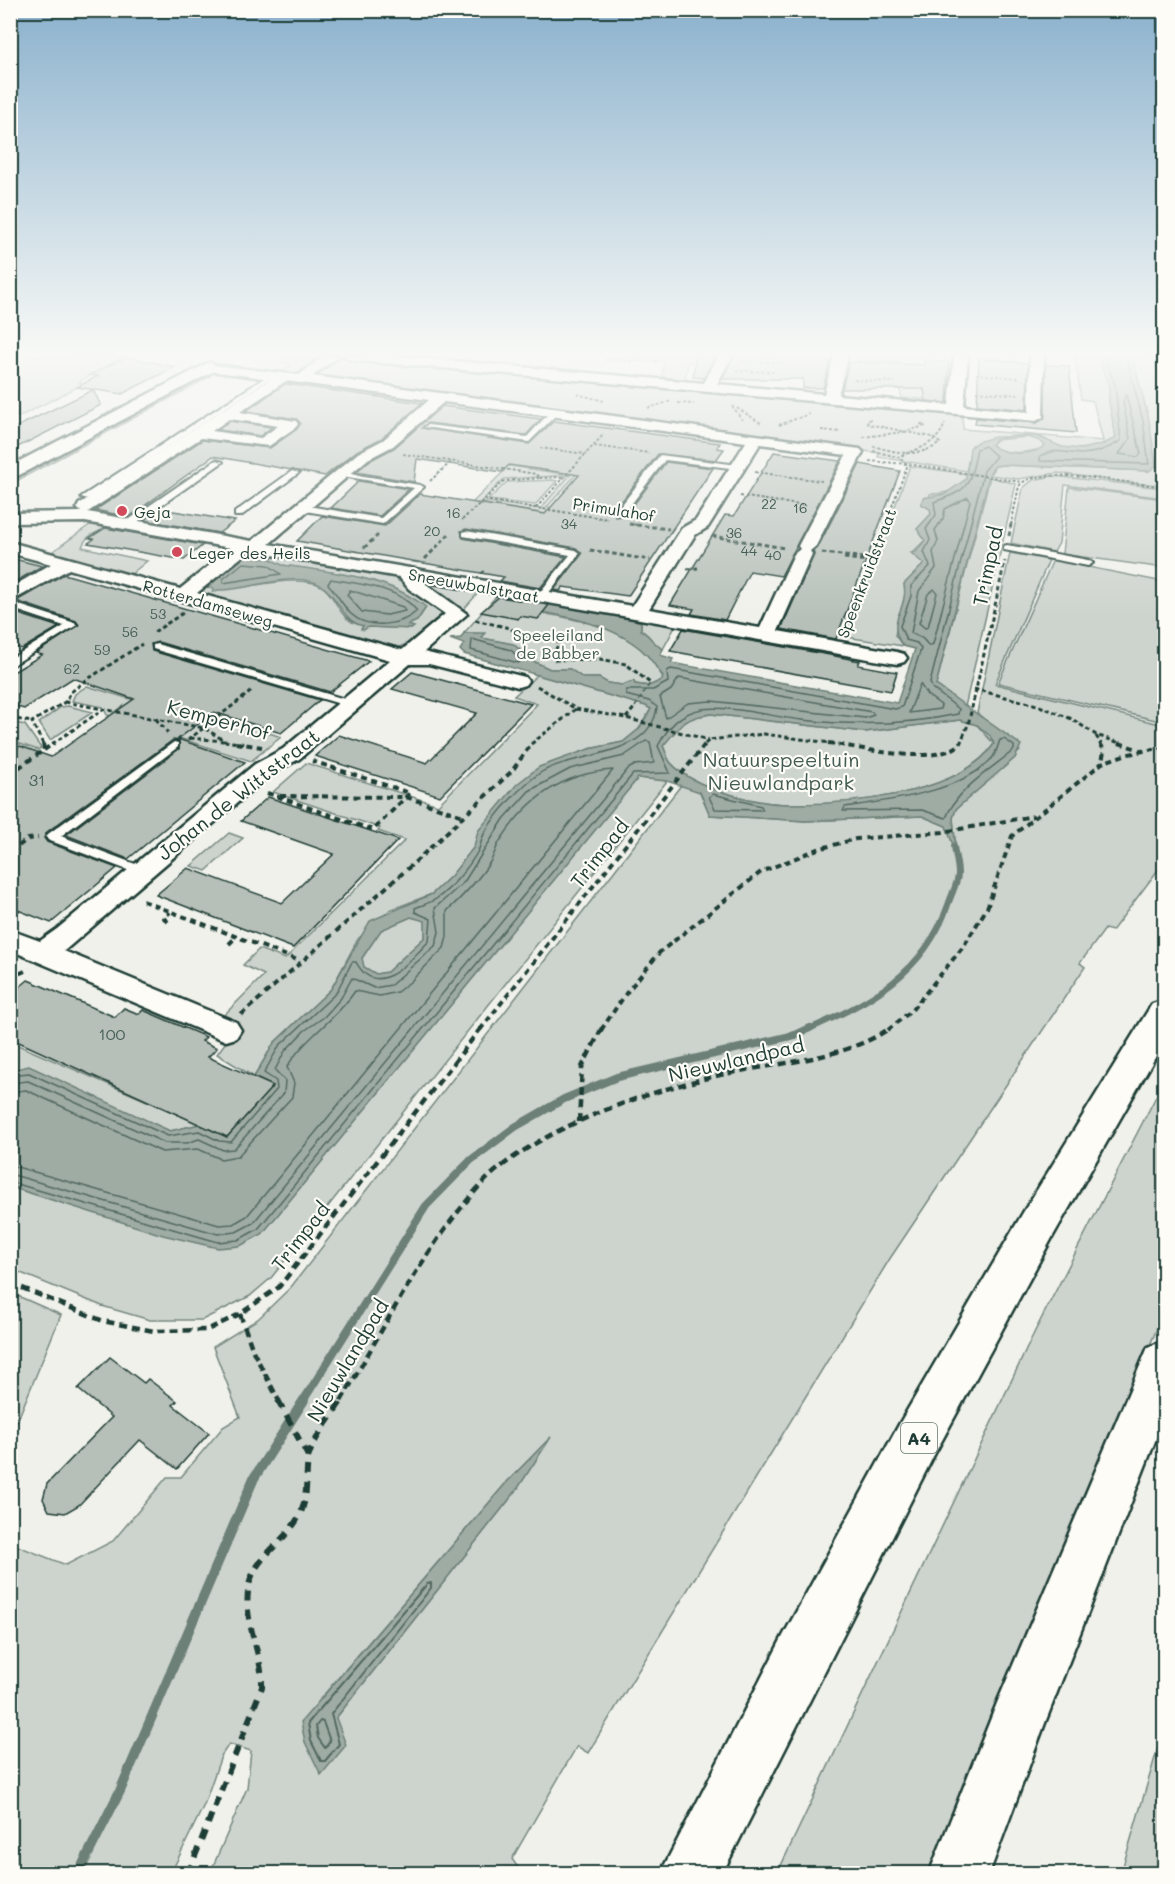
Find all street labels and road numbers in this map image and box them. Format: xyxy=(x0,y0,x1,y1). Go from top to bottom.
street label: Primulahof xyxy=(571,492,657,526)
street label: Speenkruidstraat xyxy=(832,505,900,641)
street label: Trimpad xyxy=(966,524,1008,608)
street label: Sneeuwbalstraat xyxy=(407,563,541,607)
street label: Rotterdamseweg xyxy=(141,574,275,632)
street label: Kemperhof xyxy=(164,693,275,746)
street label: Johan de Wittstraat xyxy=(152,722,324,866)
street label: Trimpad xyxy=(564,813,634,893)
street label: Nieuwlandpad xyxy=(666,1031,806,1087)
street label: Trimpad xyxy=(265,1196,335,1276)
street label: Nieuwlandpad xyxy=(300,1294,394,1426)
road number: A4 xyxy=(901,1423,937,1453)

